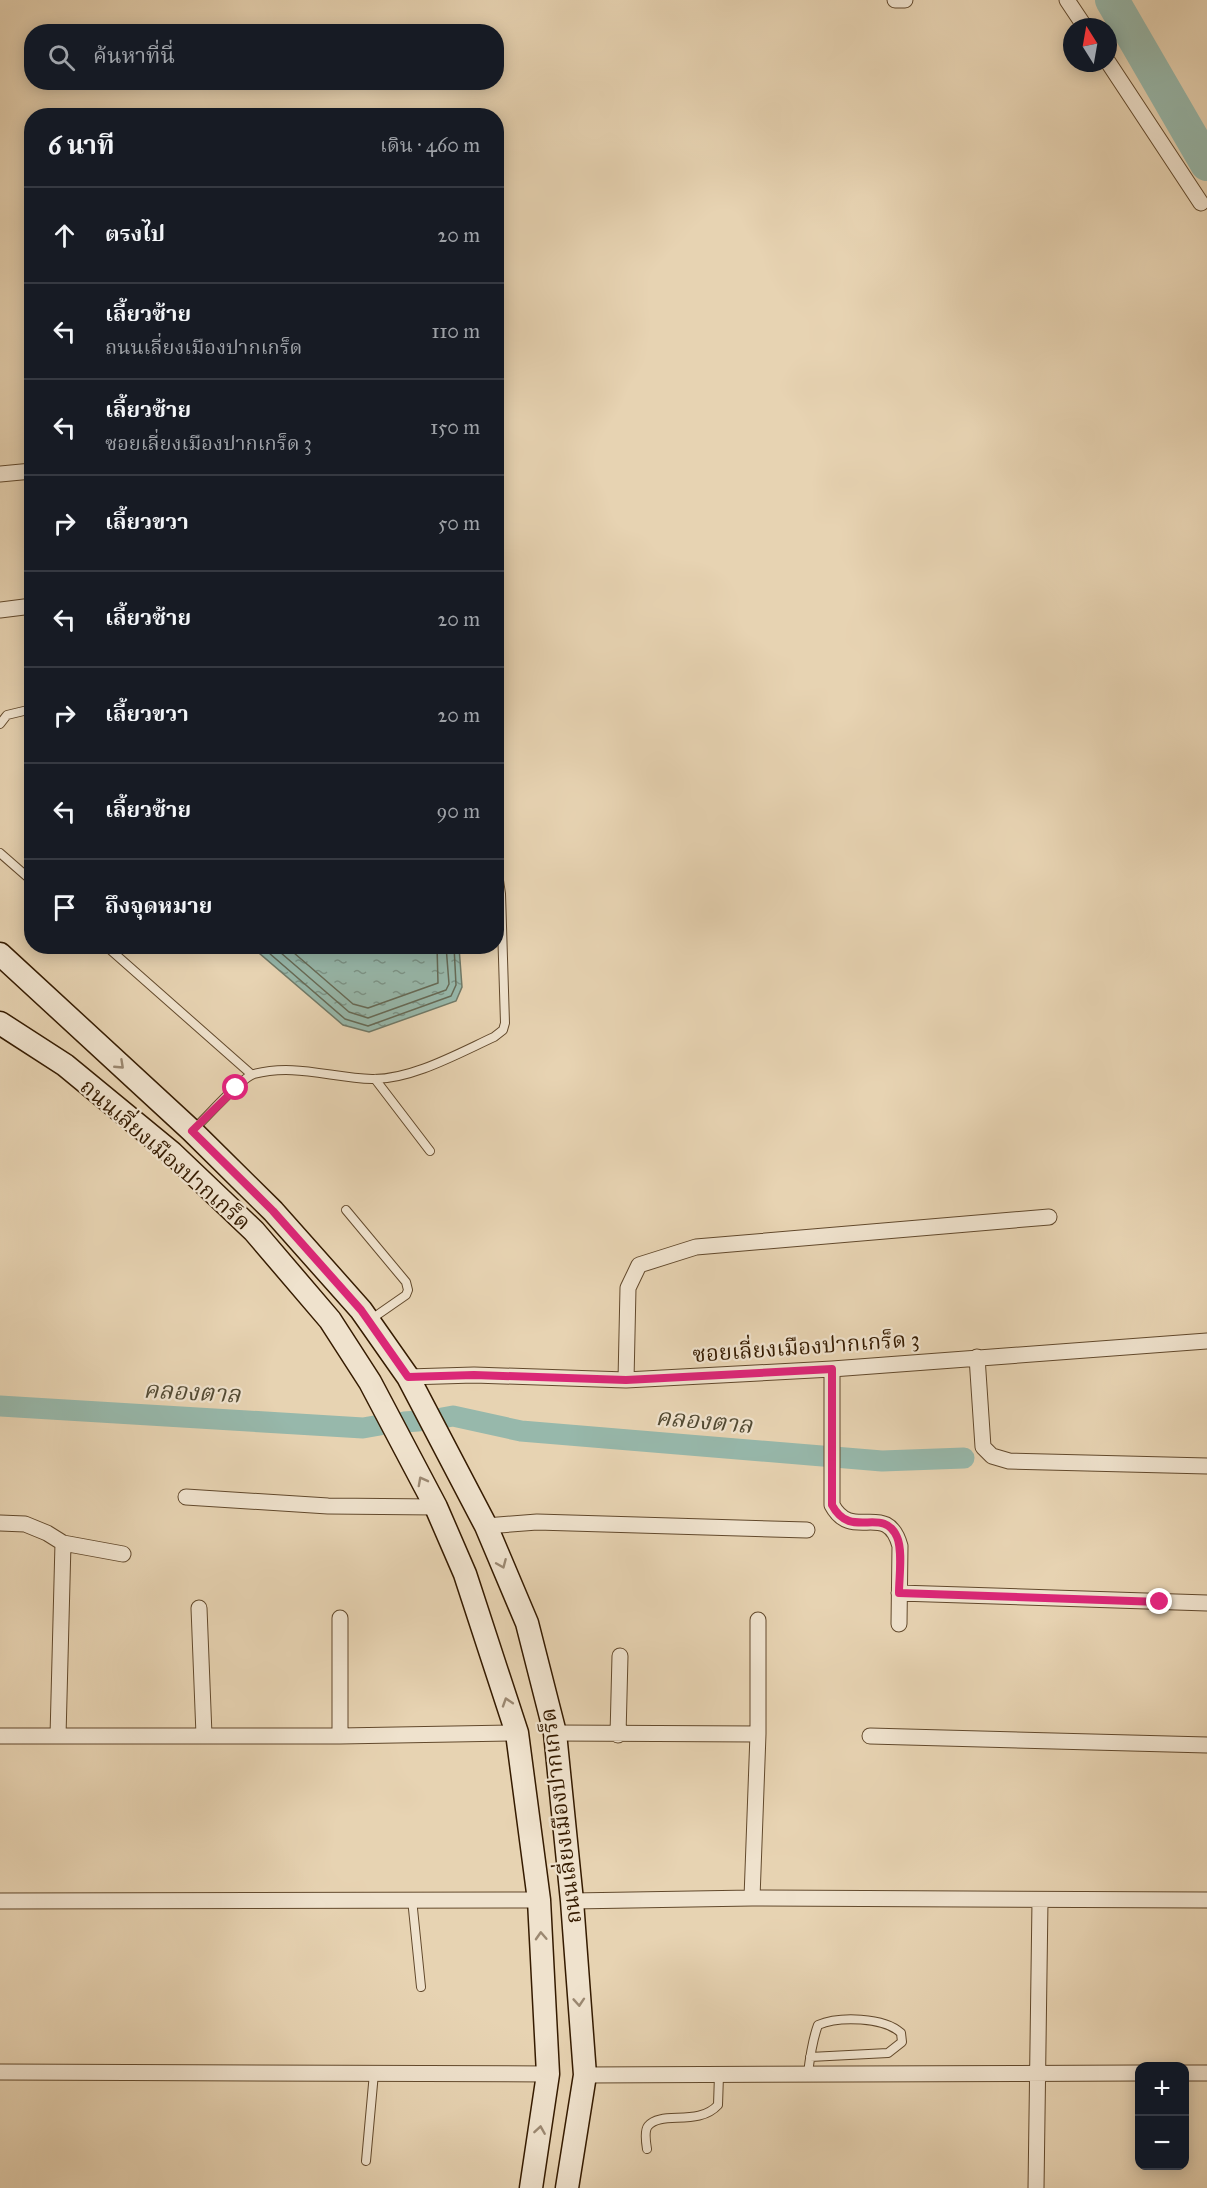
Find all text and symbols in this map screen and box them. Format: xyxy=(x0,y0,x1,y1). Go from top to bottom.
north arrow xyxy=(1063,18,1117,72)
search box xyxy=(24,24,504,90)
icon: search xyxy=(45,41,78,74)
text: ค้นหาที่นี่ xyxy=(93,42,175,69)
text: 6 นาที xyxy=(48,129,114,161)
text: เดิน · 460 m xyxy=(380,133,480,157)
icon: ahead xyxy=(48,219,81,252)
text: ตรงไป xyxy=(105,220,165,247)
text: 20 m xyxy=(437,223,480,247)
text: เลี้ยวซ้าย xyxy=(105,300,191,327)
icon: left xyxy=(48,315,81,348)
text: 110 m xyxy=(432,319,480,343)
text: ถนนเลี่ยงเมืองปากเกร็ด xyxy=(105,335,302,359)
text: เลี้ยวซ้าย xyxy=(105,396,191,423)
icon: left xyxy=(48,411,81,444)
text: 150 m xyxy=(430,415,480,439)
text: ซอยเลี่ยงเมืองปากเกร็ด 3 xyxy=(105,431,312,455)
icon: right xyxy=(48,507,81,540)
text: เลี้ยวขวา xyxy=(105,508,189,535)
text: 50 m xyxy=(438,511,480,535)
icon: left xyxy=(48,603,81,636)
text: เลี้ยวซ้าย xyxy=(105,604,191,631)
text: 20 m xyxy=(437,607,480,631)
icon: right xyxy=(48,699,81,732)
text: เลี้ยวขวา xyxy=(105,700,189,727)
text: 20 m xyxy=(437,703,480,727)
icon: left xyxy=(48,795,81,828)
text: เลี้ยวซ้าย xyxy=(105,796,191,823)
text: 90 m xyxy=(437,799,480,823)
icon: arrive xyxy=(48,891,81,924)
text: ถึงจุดหมาย xyxy=(105,892,212,919)
one-way arrow xyxy=(112,1057,123,1068)
street label: ถนนเลี่ยงเมืองปากเกร็ด xyxy=(75,1071,258,1236)
route start xyxy=(222,1074,248,1100)
street label: ซอยเลี่ยงเมืองปากเกร็ด 3 xyxy=(691,1322,920,1368)
water label: คลองตาล xyxy=(143,1374,242,1410)
water label: คลองตาล xyxy=(654,1402,754,1440)
one-way arrow xyxy=(418,1477,429,1488)
one-way arrow xyxy=(495,1558,507,1569)
route end xyxy=(1146,1588,1172,1614)
one-way arrow xyxy=(502,1697,514,1708)
street label: ถนนเลี่ยงเมืองปากเกร็ด xyxy=(531,1707,587,1926)
one-way arrow xyxy=(535,1931,548,1940)
one-way arrow xyxy=(573,1997,586,2006)
map controls xyxy=(1135,2062,1189,2170)
button: + xyxy=(1135,2062,1189,2116)
button: − xyxy=(1135,2116,1189,2170)
one-way arrow xyxy=(533,2125,546,2135)

